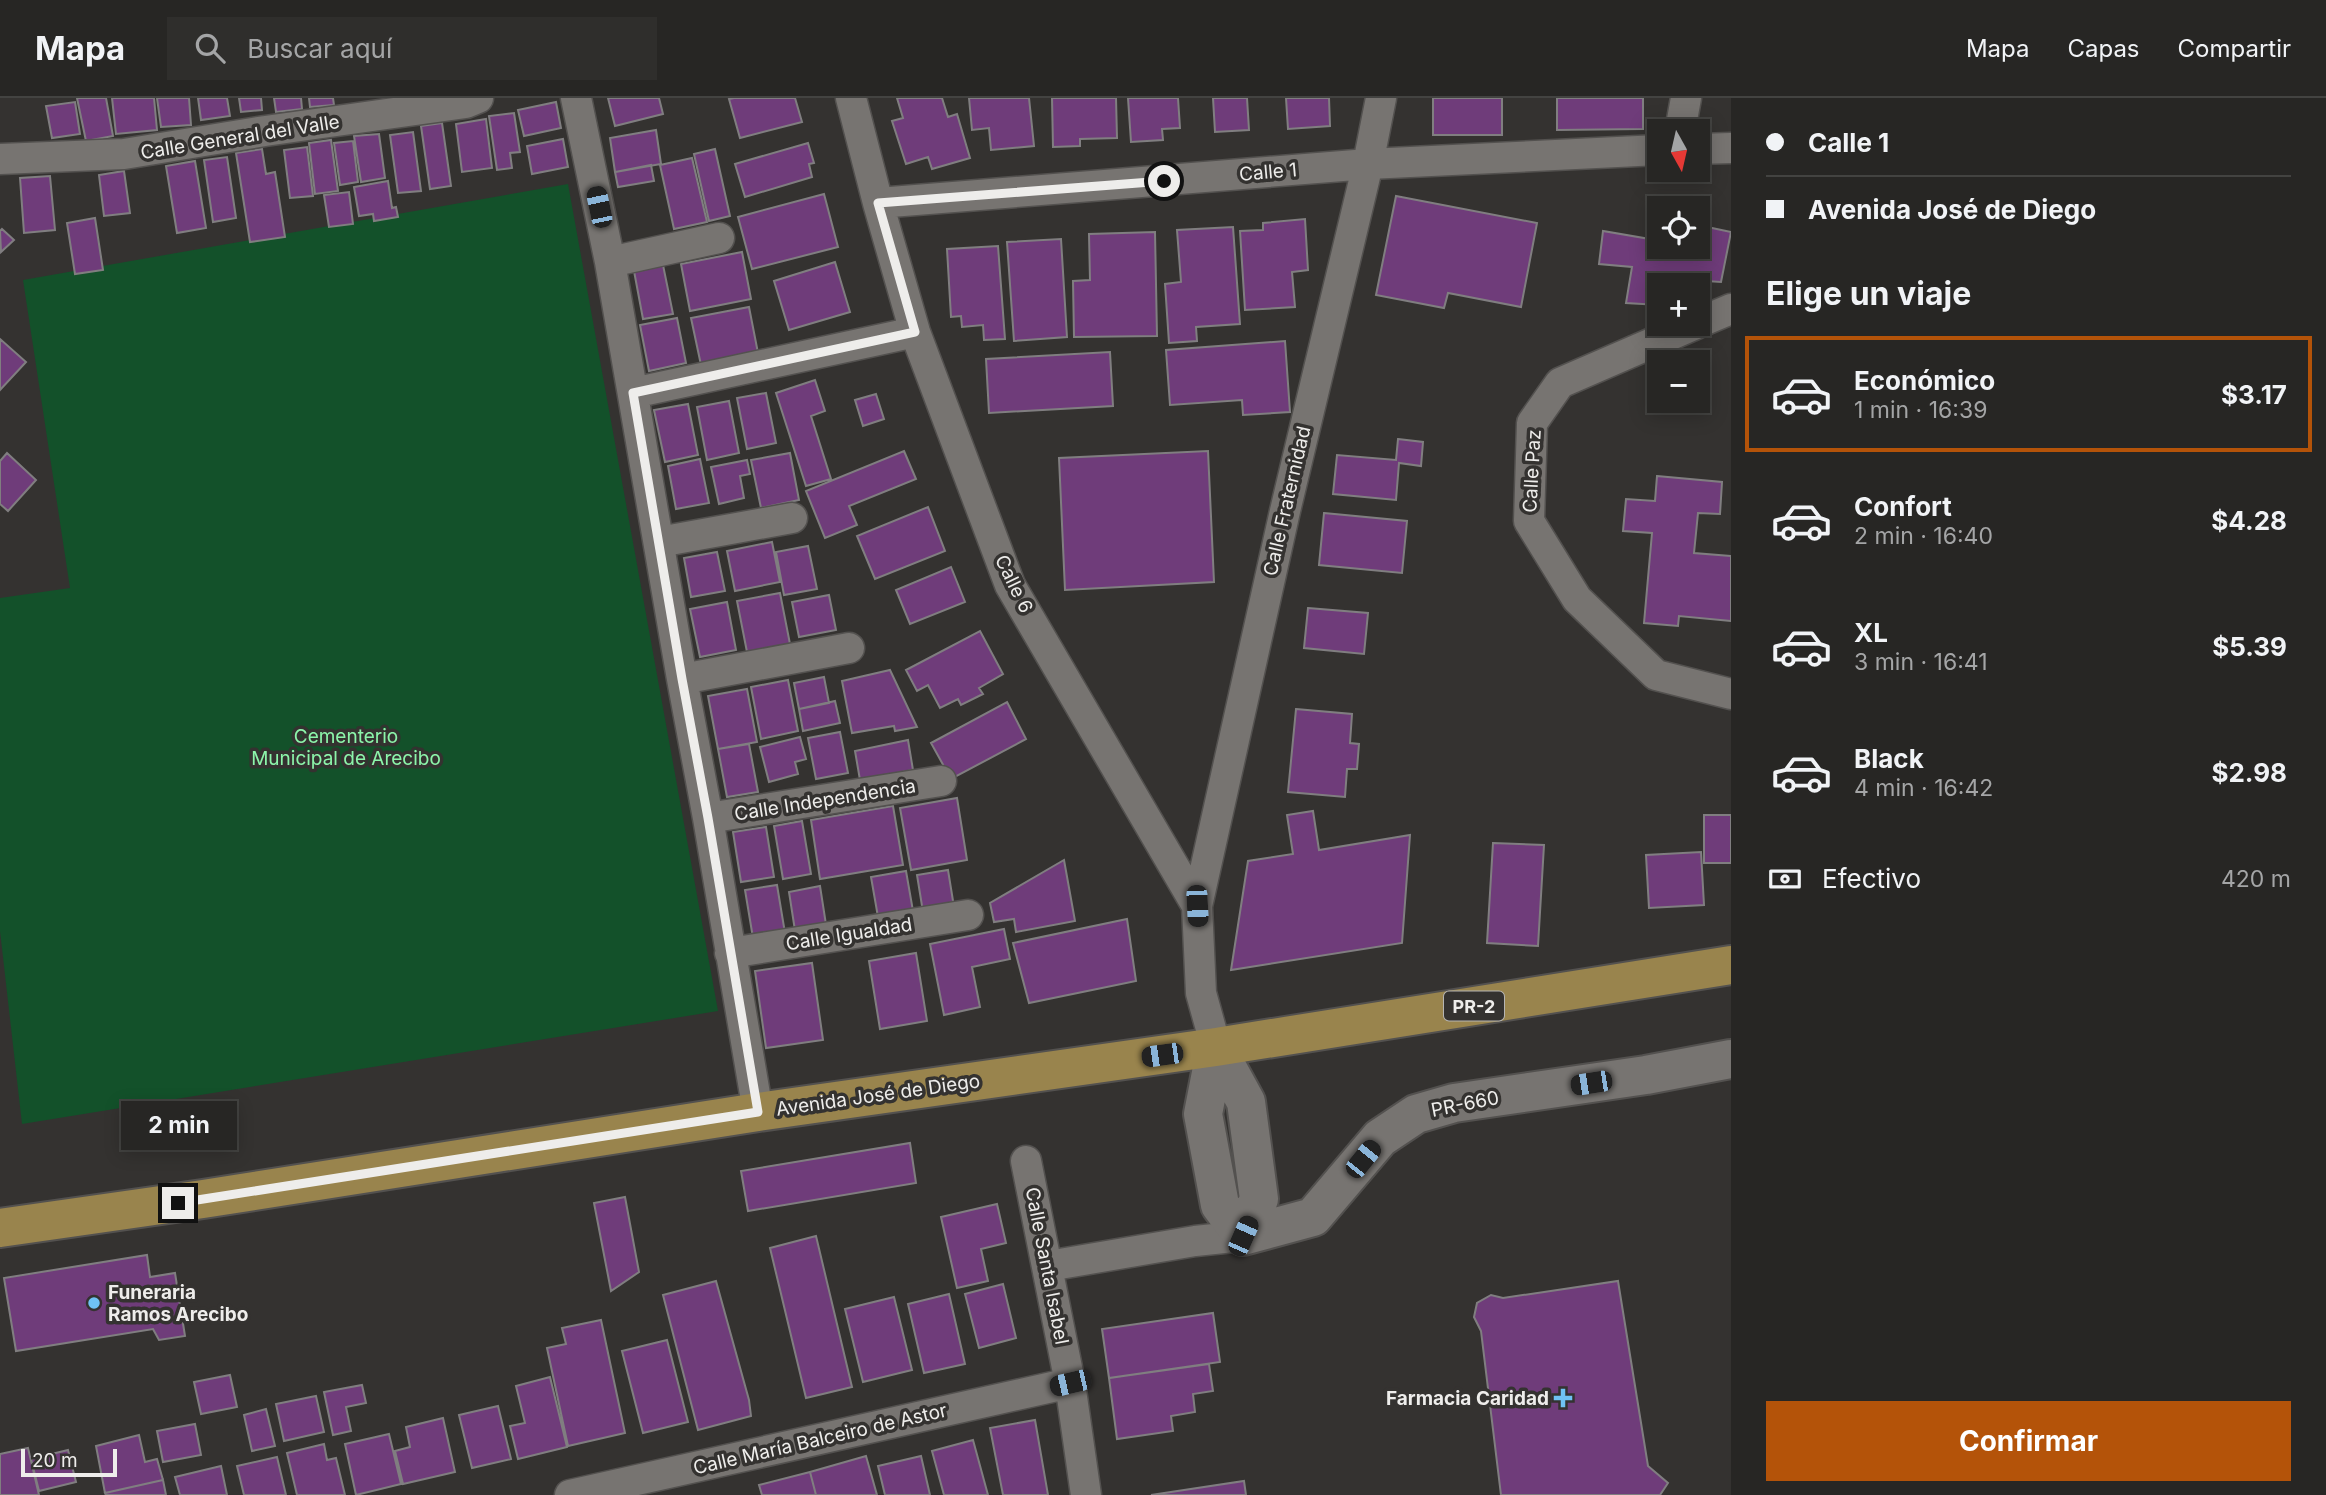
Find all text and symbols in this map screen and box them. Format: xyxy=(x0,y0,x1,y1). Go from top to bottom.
search box xyxy=(167,17,657,80)
text: Mapa xyxy=(35,28,125,68)
icon: search xyxy=(191,29,229,67)
text: Buscar aquí xyxy=(247,33,392,64)
text: Mapa xyxy=(1966,34,2029,63)
text: Capas xyxy=(2067,34,2140,63)
text: Compartir xyxy=(2178,34,2291,63)
street label: Calle General del Valle xyxy=(139,110,341,164)
north arrow xyxy=(1647,119,1710,182)
map controls xyxy=(1647,119,1710,413)
text: Calle 1 xyxy=(1808,127,1889,158)
street label: Calle 1 xyxy=(1238,158,1298,186)
route start xyxy=(1148,165,1180,197)
car xyxy=(585,184,614,230)
text: Avenida José de Diego xyxy=(1808,194,2096,225)
button: locate xyxy=(1647,196,1710,259)
button: + xyxy=(1647,273,1710,336)
text: Elige un viaje xyxy=(1766,274,1971,313)
button: − xyxy=(1647,350,1710,413)
icon: car xyxy=(1770,363,1833,426)
text: Económico xyxy=(1854,365,1995,396)
text: $3.17 xyxy=(2221,379,2287,410)
text: 1 min · 16:39 xyxy=(1854,396,1987,424)
street label: Calle Fraternidad xyxy=(1259,424,1315,578)
street label: Calle Paz xyxy=(1518,429,1546,513)
icon: car xyxy=(1770,489,1833,552)
text: Confort xyxy=(1854,491,1952,522)
text: $4.28 xyxy=(2211,505,2287,536)
text: 2 min · 16:40 xyxy=(1854,522,1993,550)
street label: Calle 6 xyxy=(990,551,1038,617)
icon: car xyxy=(1770,615,1833,678)
text: XL xyxy=(1854,617,1888,648)
text: $5.39 xyxy=(2212,631,2287,662)
text: 3 min · 16:41 xyxy=(1854,648,1988,676)
park label: Cementerio Municipal de Arecibo xyxy=(251,725,441,770)
icon: car xyxy=(1770,741,1833,804)
text: Black xyxy=(1854,743,1924,774)
text: $2.98 xyxy=(2211,757,2287,788)
street label: Calle Independencia xyxy=(733,774,917,826)
text: 4 min · 16:42 xyxy=(1854,774,1993,802)
icon: cash xyxy=(1766,860,1804,898)
text: Efectivo xyxy=(1822,863,1921,894)
text: 420 m xyxy=(2221,865,2291,893)
car xyxy=(1186,884,1209,928)
street label: Calle Igualdad xyxy=(784,913,914,955)
road number: PR-2 xyxy=(1444,992,1504,1021)
car xyxy=(1140,1042,1185,1068)
street label: Avenida José de Diego xyxy=(774,1069,982,1121)
car xyxy=(1569,1069,1614,1097)
street label: PR-660 xyxy=(1429,1086,1501,1122)
callout: 2 min xyxy=(120,1102,236,1150)
text: 2 min xyxy=(148,1111,210,1139)
car xyxy=(1342,1136,1385,1182)
street label: Calle Santa Isabel xyxy=(1020,1185,1074,1347)
route end xyxy=(162,1187,194,1219)
car xyxy=(1225,1213,1262,1259)
place label: Funeraria Ramos Arecibo xyxy=(108,1281,248,1326)
marker: Funeraria Ramos Arecibo xyxy=(86,1295,102,1311)
car xyxy=(1048,1368,1093,1398)
place label: Farmacia Caridad xyxy=(1386,1387,1549,1410)
marker: Farmacia Caridad xyxy=(1555,1390,1571,1406)
street label: Calle María Balceiro de Astor xyxy=(691,1399,949,1479)
button: Confirmar xyxy=(1766,1401,2291,1481)
scale bar xyxy=(21,1446,117,1478)
text: 20 m xyxy=(32,1449,78,1472)

